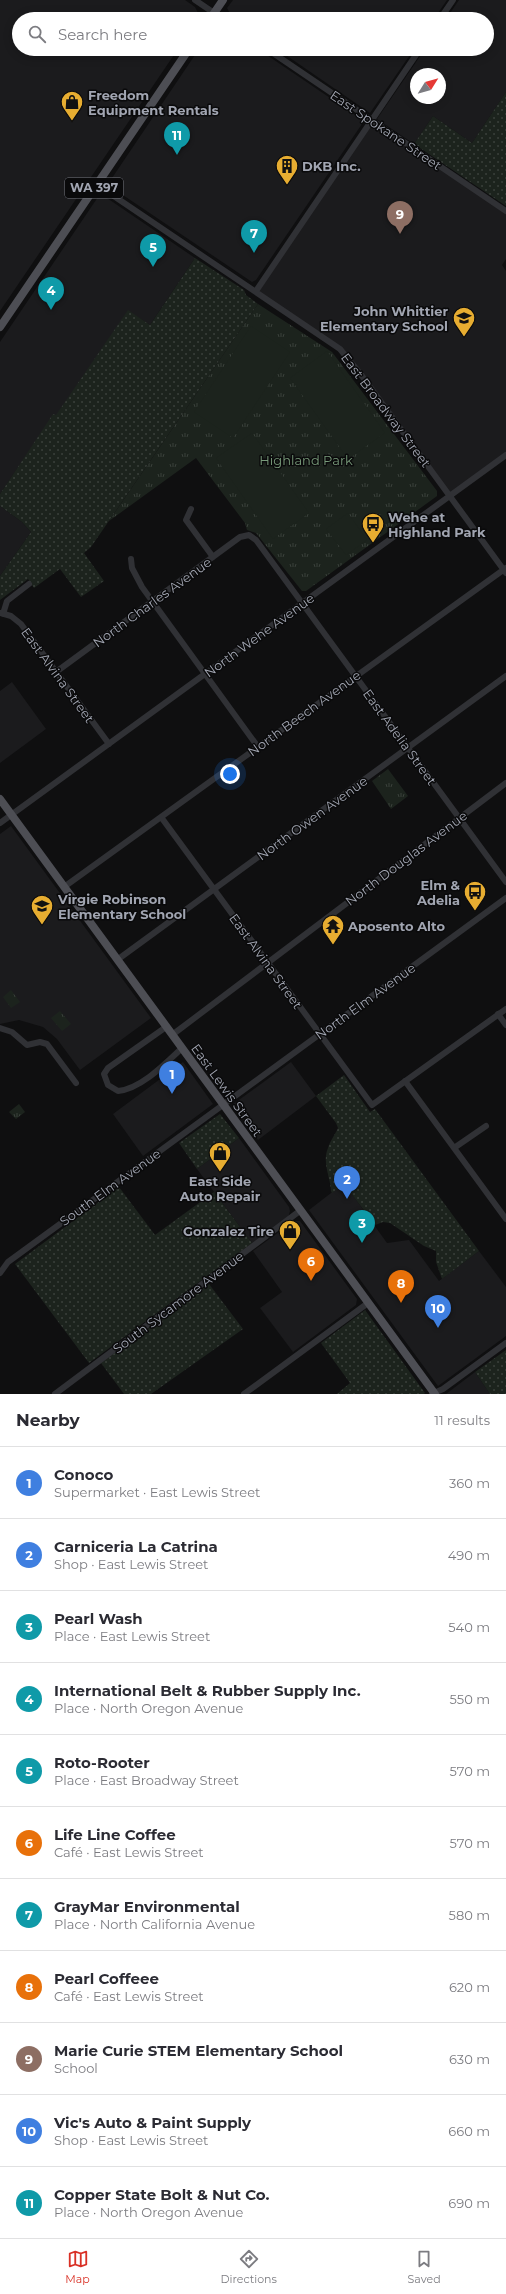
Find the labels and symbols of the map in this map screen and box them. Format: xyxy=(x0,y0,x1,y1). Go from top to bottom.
north arrow xyxy=(410,68,446,104)
place label: Freedom Equipment Rentals xyxy=(88,87,219,118)
street label: East Spokane Street xyxy=(327,87,445,173)
shop icon: Freedom Equipment Rentals xyxy=(59,89,85,122)
pin: 11 xyxy=(164,122,190,155)
building icon: DKB Inc. xyxy=(274,153,300,186)
place label: DKB Inc. xyxy=(302,158,361,174)
road number: WA 397 xyxy=(65,178,123,198)
pin: 9 xyxy=(387,201,413,234)
pin: 7 xyxy=(241,220,267,253)
pin: 5 xyxy=(140,234,166,267)
pin: 4 xyxy=(38,277,64,310)
place label: John Whittier Elementary School xyxy=(320,303,448,334)
school or university icon: John Whittier Elementary School xyxy=(451,305,477,338)
street label: East Broadway Street xyxy=(338,350,434,470)
park label: Highland Park xyxy=(259,452,353,468)
place label: Wehe at Highland Park xyxy=(388,509,486,540)
bus stop icon: Wehe at Highland Park xyxy=(360,511,386,544)
street label: North Charles Avenue xyxy=(90,554,214,650)
street label: North Wehe Avenue xyxy=(201,590,317,680)
street label: East Alvina Street xyxy=(18,624,98,726)
street label: North Beech Avenue xyxy=(244,667,364,759)
street label: East Adelia Street xyxy=(360,686,440,788)
your location xyxy=(220,764,240,784)
street label: North Owen Avenue xyxy=(254,772,371,864)
street label: North Douglas Avenue xyxy=(342,807,470,909)
place label: Elm & Adelia xyxy=(416,877,461,908)
bus stop icon: Elm & Adelia xyxy=(462,879,488,912)
place label: Virgie Robinson Elementary School xyxy=(57,891,186,922)
school or university icon: Virgie Robinson Elementary School xyxy=(29,893,55,926)
street label: East Alvina Street xyxy=(226,910,306,1012)
temple icon: Aposento Alto xyxy=(320,913,346,946)
place label: Aposento Alto xyxy=(347,918,445,934)
street label: North Elm Avenue xyxy=(312,959,418,1043)
street label: East Lewis Street xyxy=(188,1041,266,1139)
pin: 1 xyxy=(159,1061,185,1094)
shop icon: East Side Auto Repair xyxy=(207,1140,233,1173)
street label: South Elm Avenue xyxy=(56,1145,164,1229)
pin: 2 xyxy=(334,1166,360,1199)
place label: East Side Auto Repair xyxy=(179,1173,261,1204)
pin: 3 xyxy=(349,1210,375,1243)
shop icon: Gonzalez Tire xyxy=(277,1218,303,1251)
place label: Gonzalez Tire xyxy=(183,1223,274,1239)
street label: South Sycamore Avenue xyxy=(109,1248,247,1356)
pin: 6 xyxy=(298,1248,324,1281)
pin: 8 xyxy=(388,1270,414,1303)
pin: 10 xyxy=(425,1295,451,1328)

